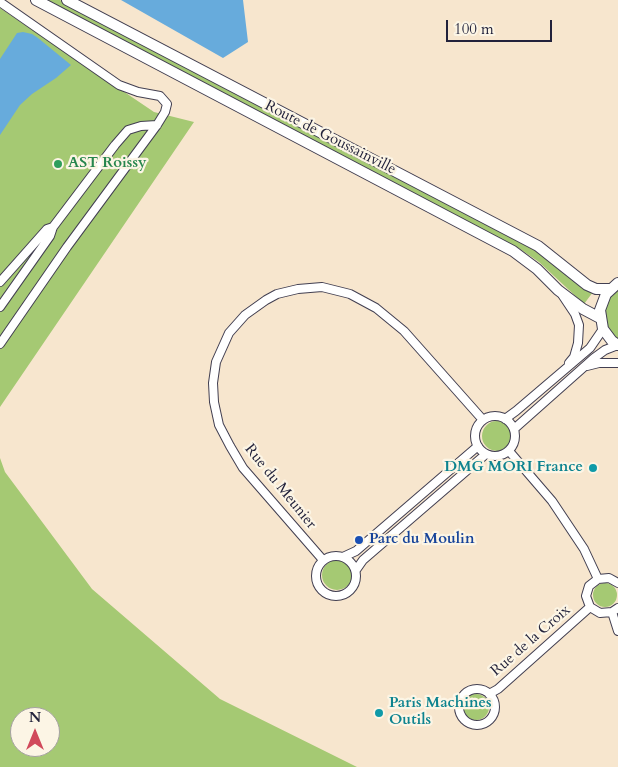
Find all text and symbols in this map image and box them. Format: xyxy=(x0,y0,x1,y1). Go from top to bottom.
scale bar xyxy=(448,10,554,42)
text: 100 m xyxy=(454,19,494,39)
street label: Route de Goussainville xyxy=(261,97,399,179)
place label: AST Roissy xyxy=(68,155,147,173)
marker: AST Roissy xyxy=(52,158,64,170)
street label: Rue du Meunier xyxy=(240,441,320,533)
place label: DMG MORI France xyxy=(444,459,583,477)
marker: DMG MORI France xyxy=(587,462,599,474)
place label: Parc du Moulin xyxy=(369,531,475,549)
marker: Parc du Moulin xyxy=(353,534,365,546)
street label: Rue de la Croix xyxy=(488,602,574,680)
place label: Paris Machines Outils xyxy=(389,695,492,730)
north arrow xyxy=(10,707,60,757)
marker: Paris Machines Outils xyxy=(373,707,385,719)
text: N xyxy=(29,708,41,727)

